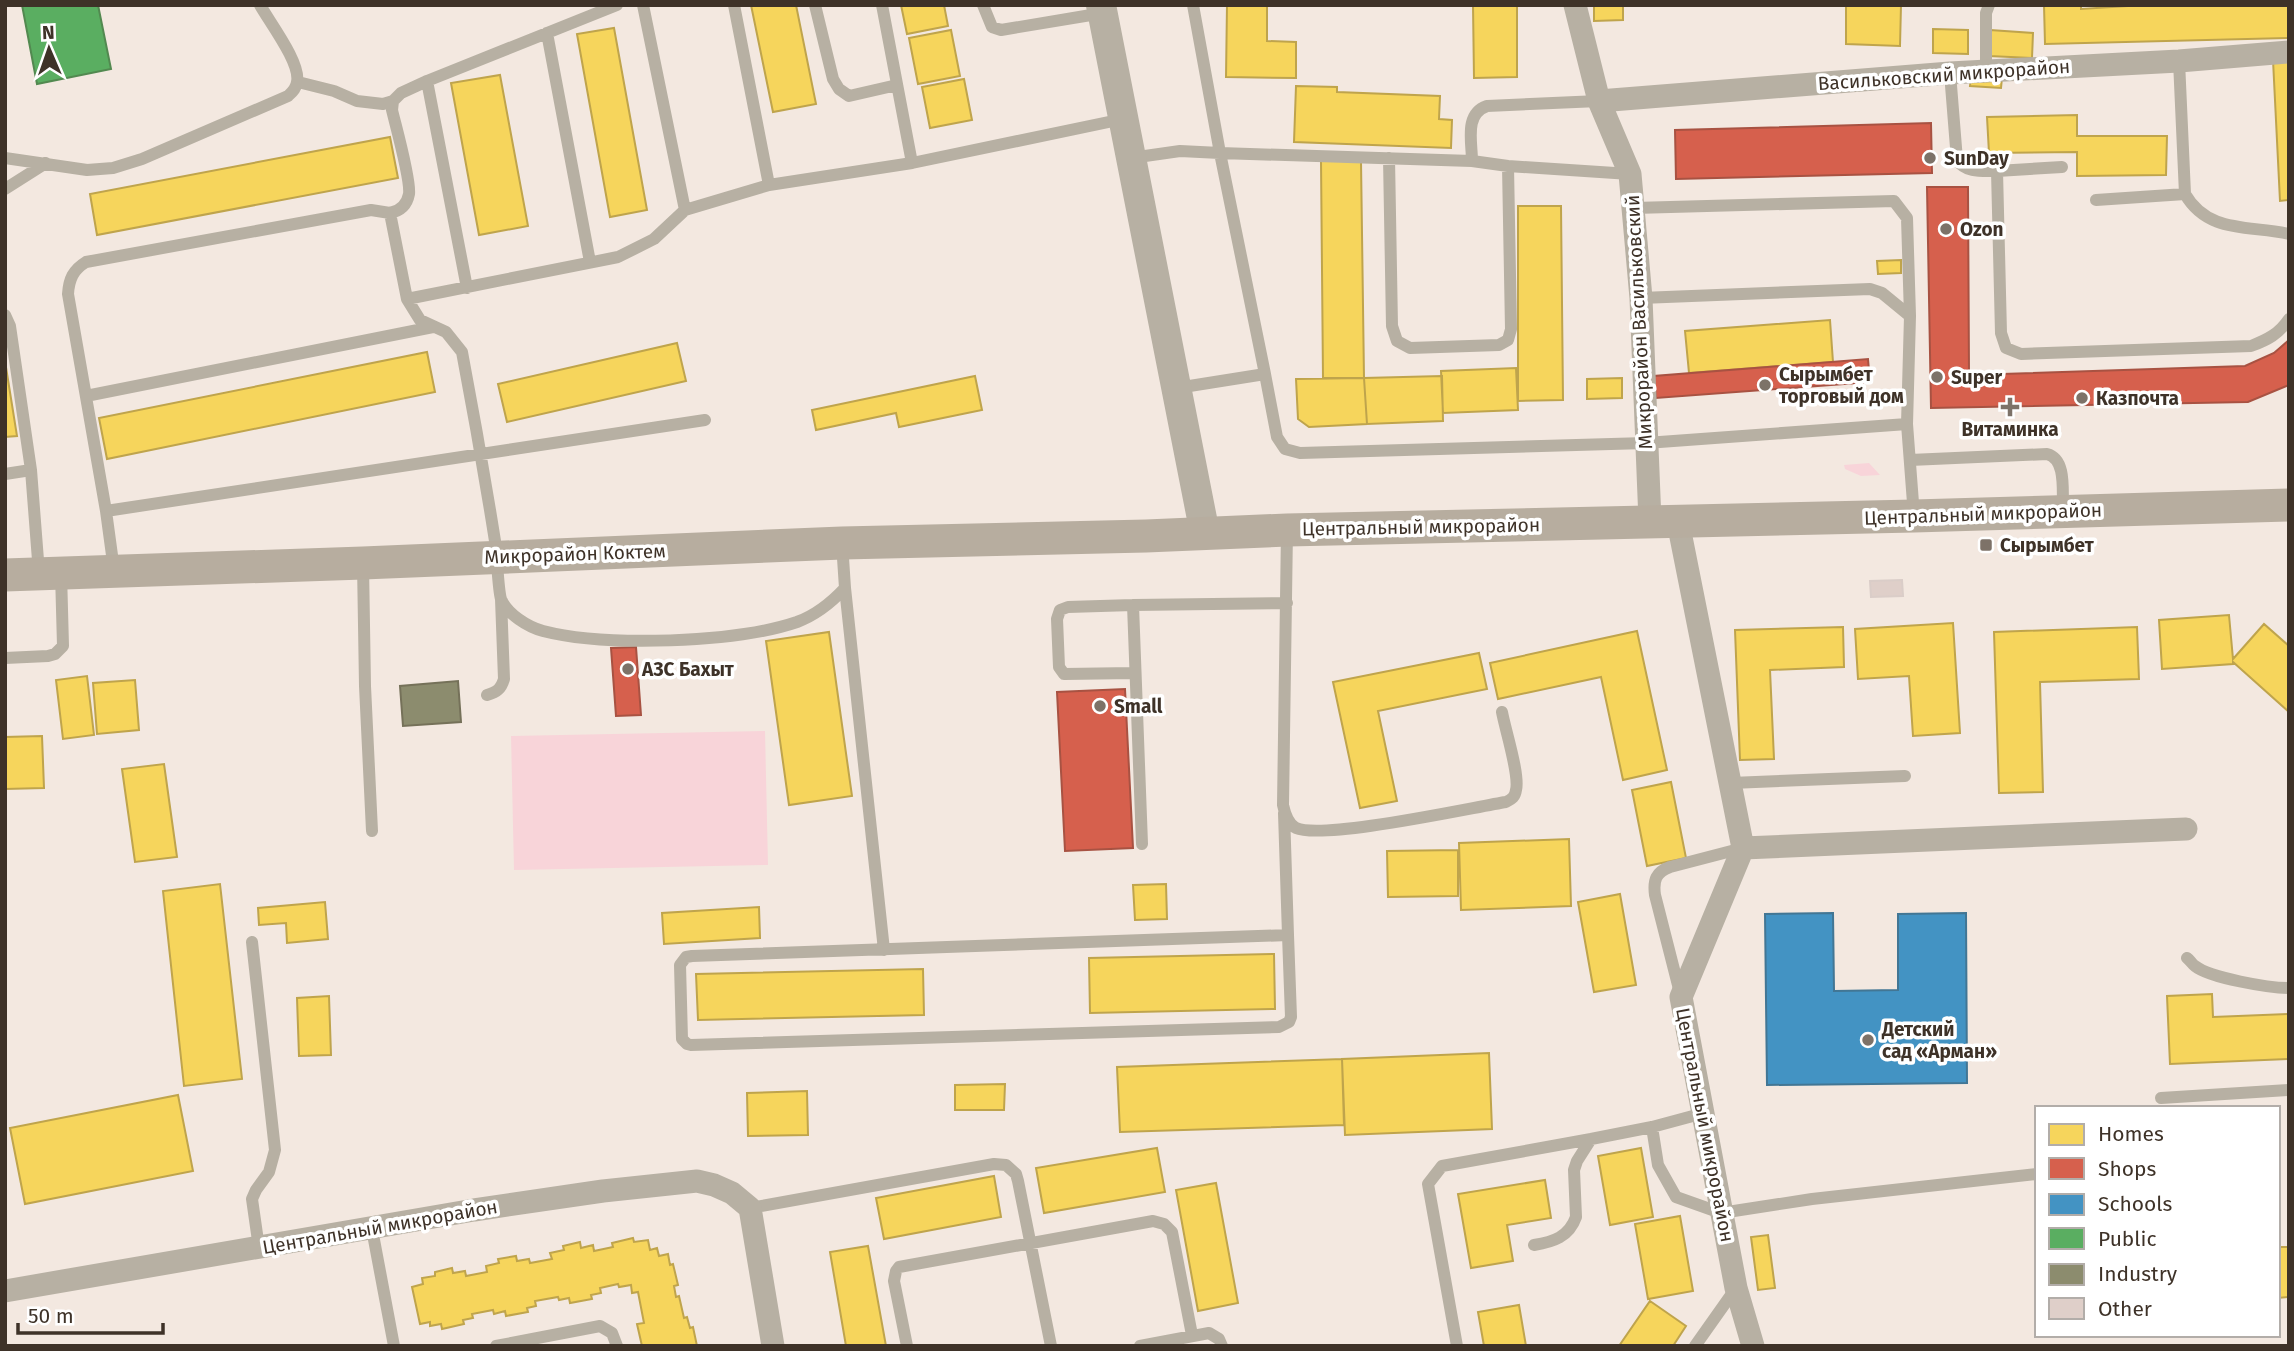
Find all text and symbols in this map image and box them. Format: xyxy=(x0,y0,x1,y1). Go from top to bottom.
north arrow xyxy=(14,14,84,84)
text: N xyxy=(42,21,55,44)
street label: Васильковский микрорайон xyxy=(1817,55,2071,95)
place label: SunDay xyxy=(1944,147,2009,170)
marker: SunDay xyxy=(1922,150,1938,166)
street label: Микрорайон Васильковский xyxy=(1621,194,1657,450)
place label: Ozon xyxy=(1960,218,2004,241)
marker: Ozon xyxy=(1938,221,1954,237)
place label: Сырымбет торговый дом xyxy=(1779,363,1904,408)
place label: Super xyxy=(1951,366,2003,389)
marker: Super xyxy=(1929,369,1945,385)
marker: Сырымбет торговый дом xyxy=(1757,377,1773,393)
place label: Казпочта xyxy=(2096,387,2179,410)
marker: Казпочта xyxy=(2074,390,2090,406)
marker: Витаминка xyxy=(2002,399,2018,415)
place label: Витаминка xyxy=(1961,418,2059,441)
street label: Центральный микрорайон xyxy=(1864,498,2102,530)
street label: Центральный микрорайон xyxy=(1302,513,1540,541)
place label: Сырымбет xyxy=(2000,534,2095,557)
marker: Сырымбет xyxy=(1978,537,1994,553)
street label: Микрорайон Коктем xyxy=(484,539,666,569)
place label: АЗС Бахыт xyxy=(641,658,735,681)
marker: АЗС Бахыт xyxy=(620,661,636,677)
place label: Small xyxy=(1114,695,1163,718)
marker: Small xyxy=(1092,698,1108,714)
street label: Центральный микрорайон xyxy=(1671,1006,1739,1244)
place label: Детский сад «Арман» xyxy=(1881,1018,1997,1063)
marker: Детский сад «Арман» xyxy=(1860,1032,1876,1048)
legend xyxy=(2035,1106,2280,1337)
text: Homes xyxy=(2098,1121,2164,1147)
text: Shops xyxy=(2098,1156,2156,1182)
text: Schools xyxy=(2098,1191,2172,1217)
street label: Центральный микрорайон xyxy=(261,1195,499,1259)
text: Public xyxy=(2098,1226,2156,1252)
text: Industry xyxy=(2098,1261,2178,1287)
scale bar xyxy=(18,1292,163,1336)
text: Other xyxy=(2098,1296,2152,1322)
text: 50 m xyxy=(28,1303,74,1329)

